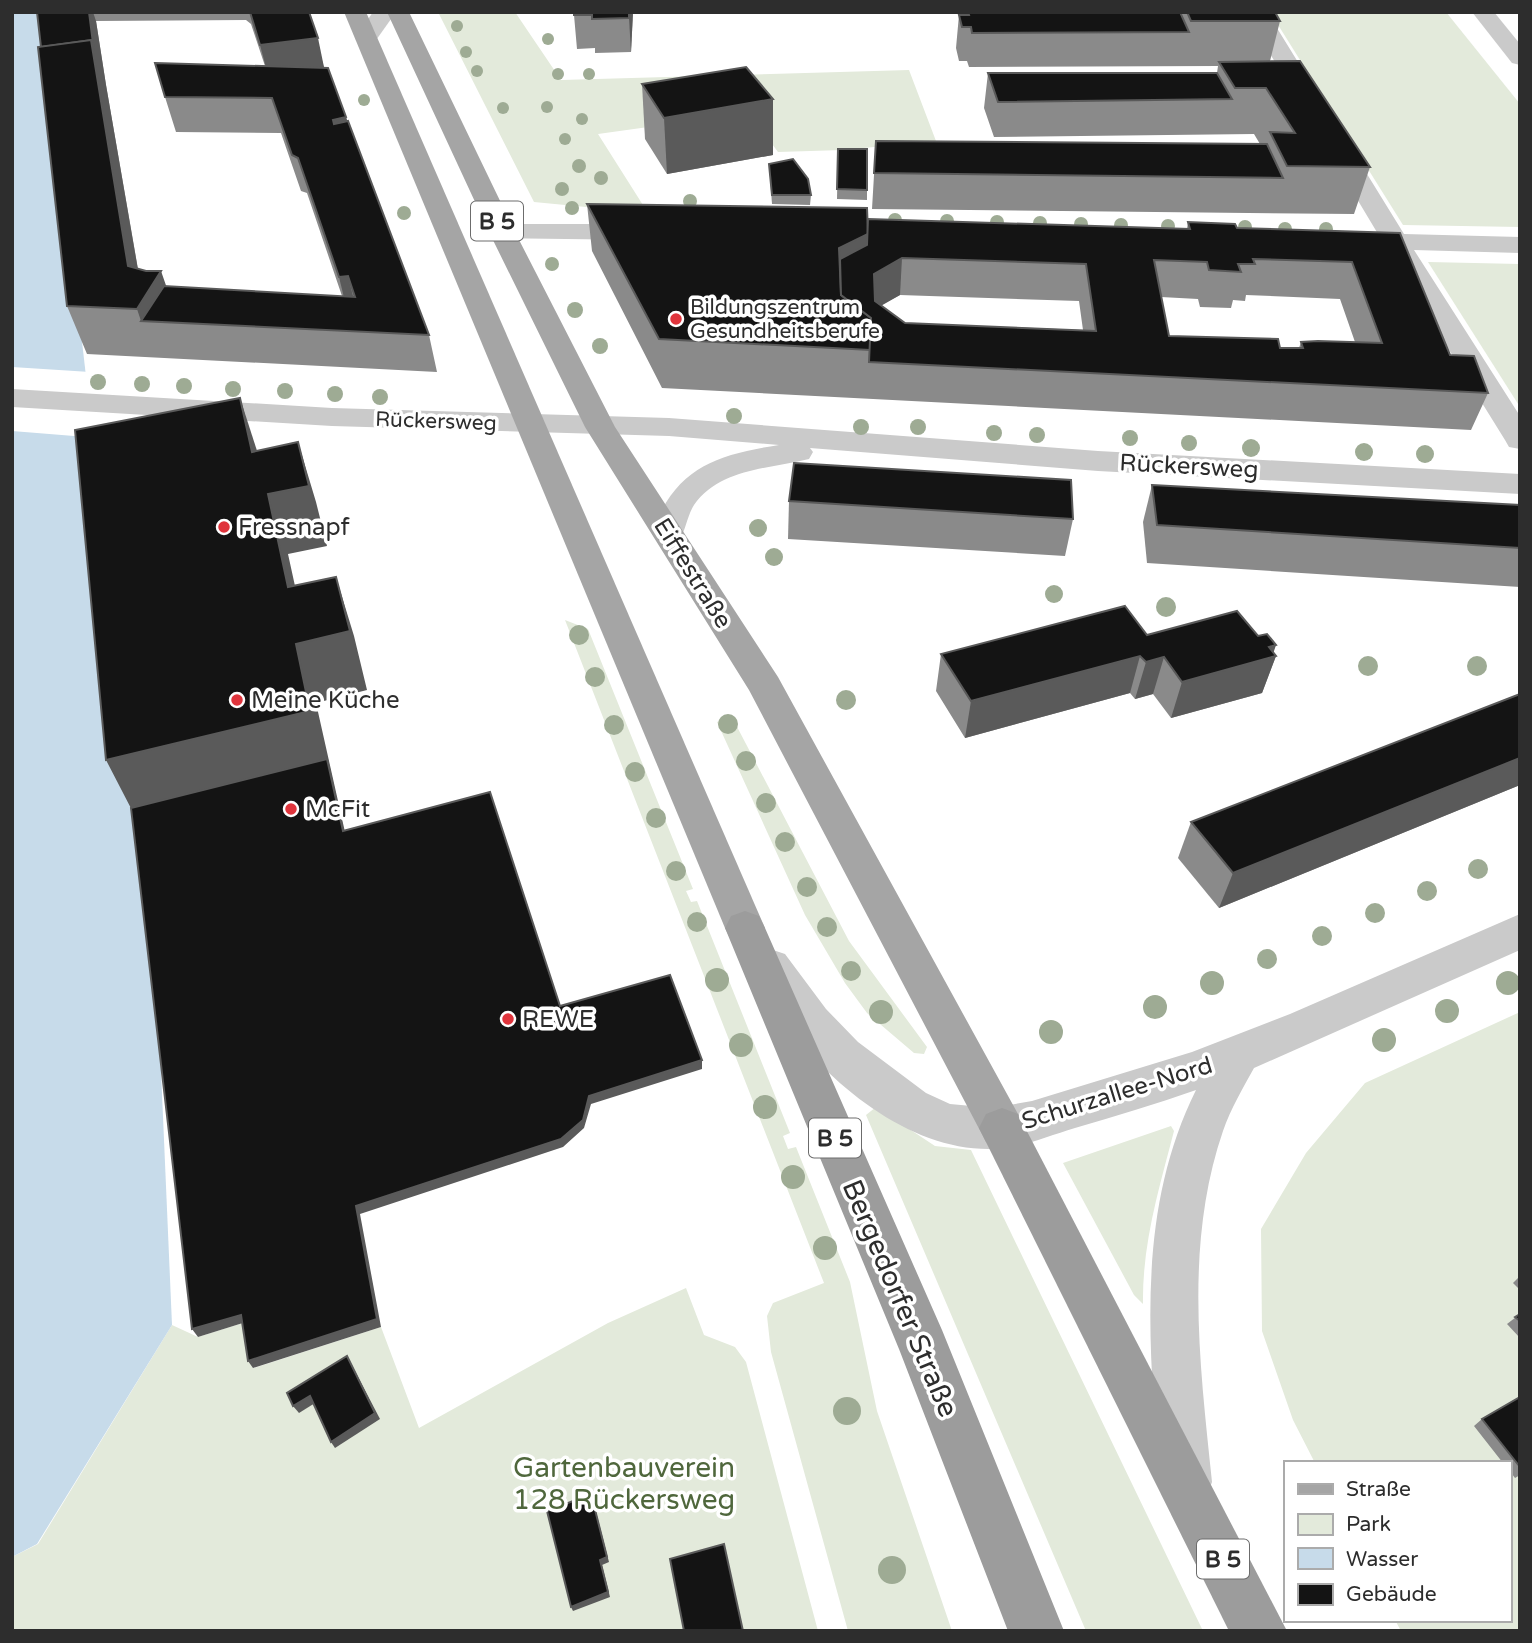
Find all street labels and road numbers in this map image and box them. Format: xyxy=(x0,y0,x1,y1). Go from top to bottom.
road number: B 5 xyxy=(471,202,523,241)
street label: Rückersweg xyxy=(375,407,497,436)
street label: Rückersweg xyxy=(1119,448,1259,485)
street label: Eiffestraße xyxy=(647,513,738,634)
street label: Schurzallee-Nord xyxy=(1018,1051,1216,1136)
road number: B 5 xyxy=(809,1119,861,1158)
street label: Bergedorfer Straße xyxy=(835,1174,965,1422)
road number: B 5 xyxy=(1197,1540,1249,1578)

